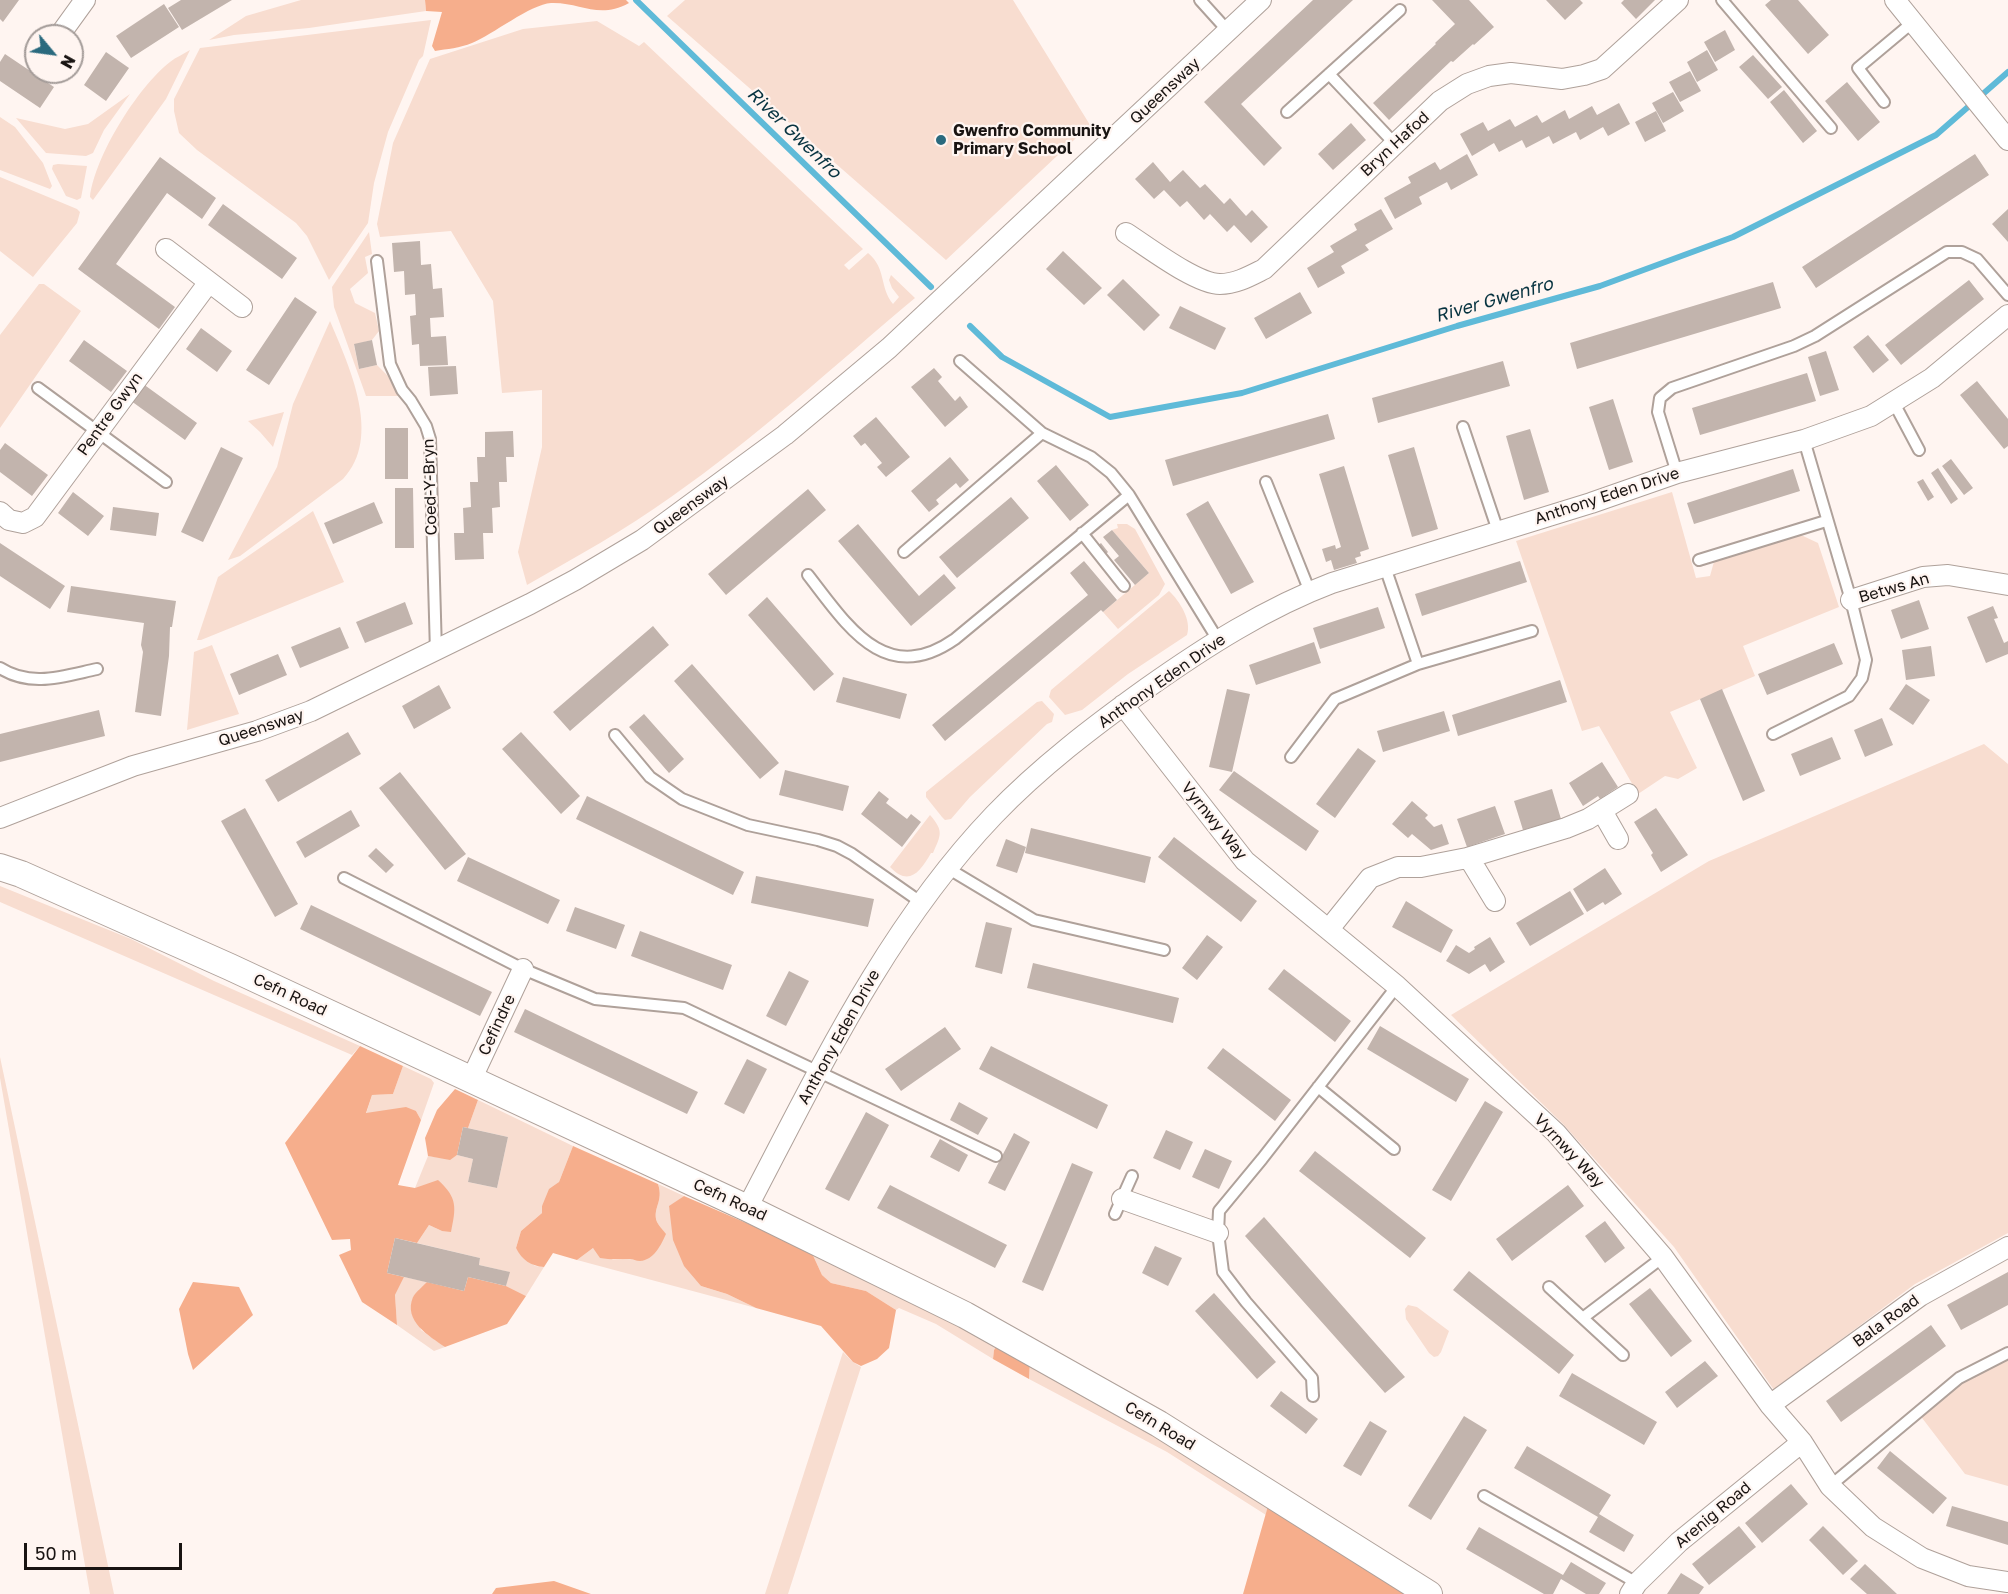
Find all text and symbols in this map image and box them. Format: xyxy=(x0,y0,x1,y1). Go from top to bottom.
north arrow xyxy=(24,24,84,84)
text: N xyxy=(56,52,80,72)
street label: Queensway xyxy=(1126,54,1204,128)
water label: River Gwenfro xyxy=(743,83,845,183)
street label: Bryn Hafod xyxy=(1357,107,1433,181)
place label: Gwenfro Community Primary School xyxy=(953,121,1111,159)
marker: Gwenfro Community Primary School xyxy=(934,133,948,147)
water label: River Gwenfro xyxy=(1433,273,1555,327)
street label: Pentre Gwyn xyxy=(73,369,147,459)
street label: Coed-Y-Bryn xyxy=(419,438,441,536)
street label: Anthony Eden Drive xyxy=(1532,464,1682,528)
street label: Queensway xyxy=(649,471,733,539)
street label: Betws An xyxy=(1856,569,1932,607)
street label: Anthony Eden Drive xyxy=(1095,630,1229,732)
street label: Queensway xyxy=(216,705,306,751)
street label: Vyrnwy Way xyxy=(1177,778,1251,864)
street label: Anthony Eden Drive xyxy=(794,966,884,1108)
street label: Cefn Road xyxy=(250,970,330,1020)
street label: Cefindre xyxy=(475,991,519,1059)
street label: Vyrnwy Way xyxy=(1530,1110,1608,1192)
street label: Cefn Road xyxy=(690,1175,770,1225)
street label: Bala Road xyxy=(1849,1291,1923,1351)
street label: Cefn Road xyxy=(1121,1397,1199,1455)
street label: Arenig Road xyxy=(1671,1478,1755,1552)
scale bar xyxy=(27,1531,184,1569)
text: 50 m xyxy=(35,1542,77,1564)

